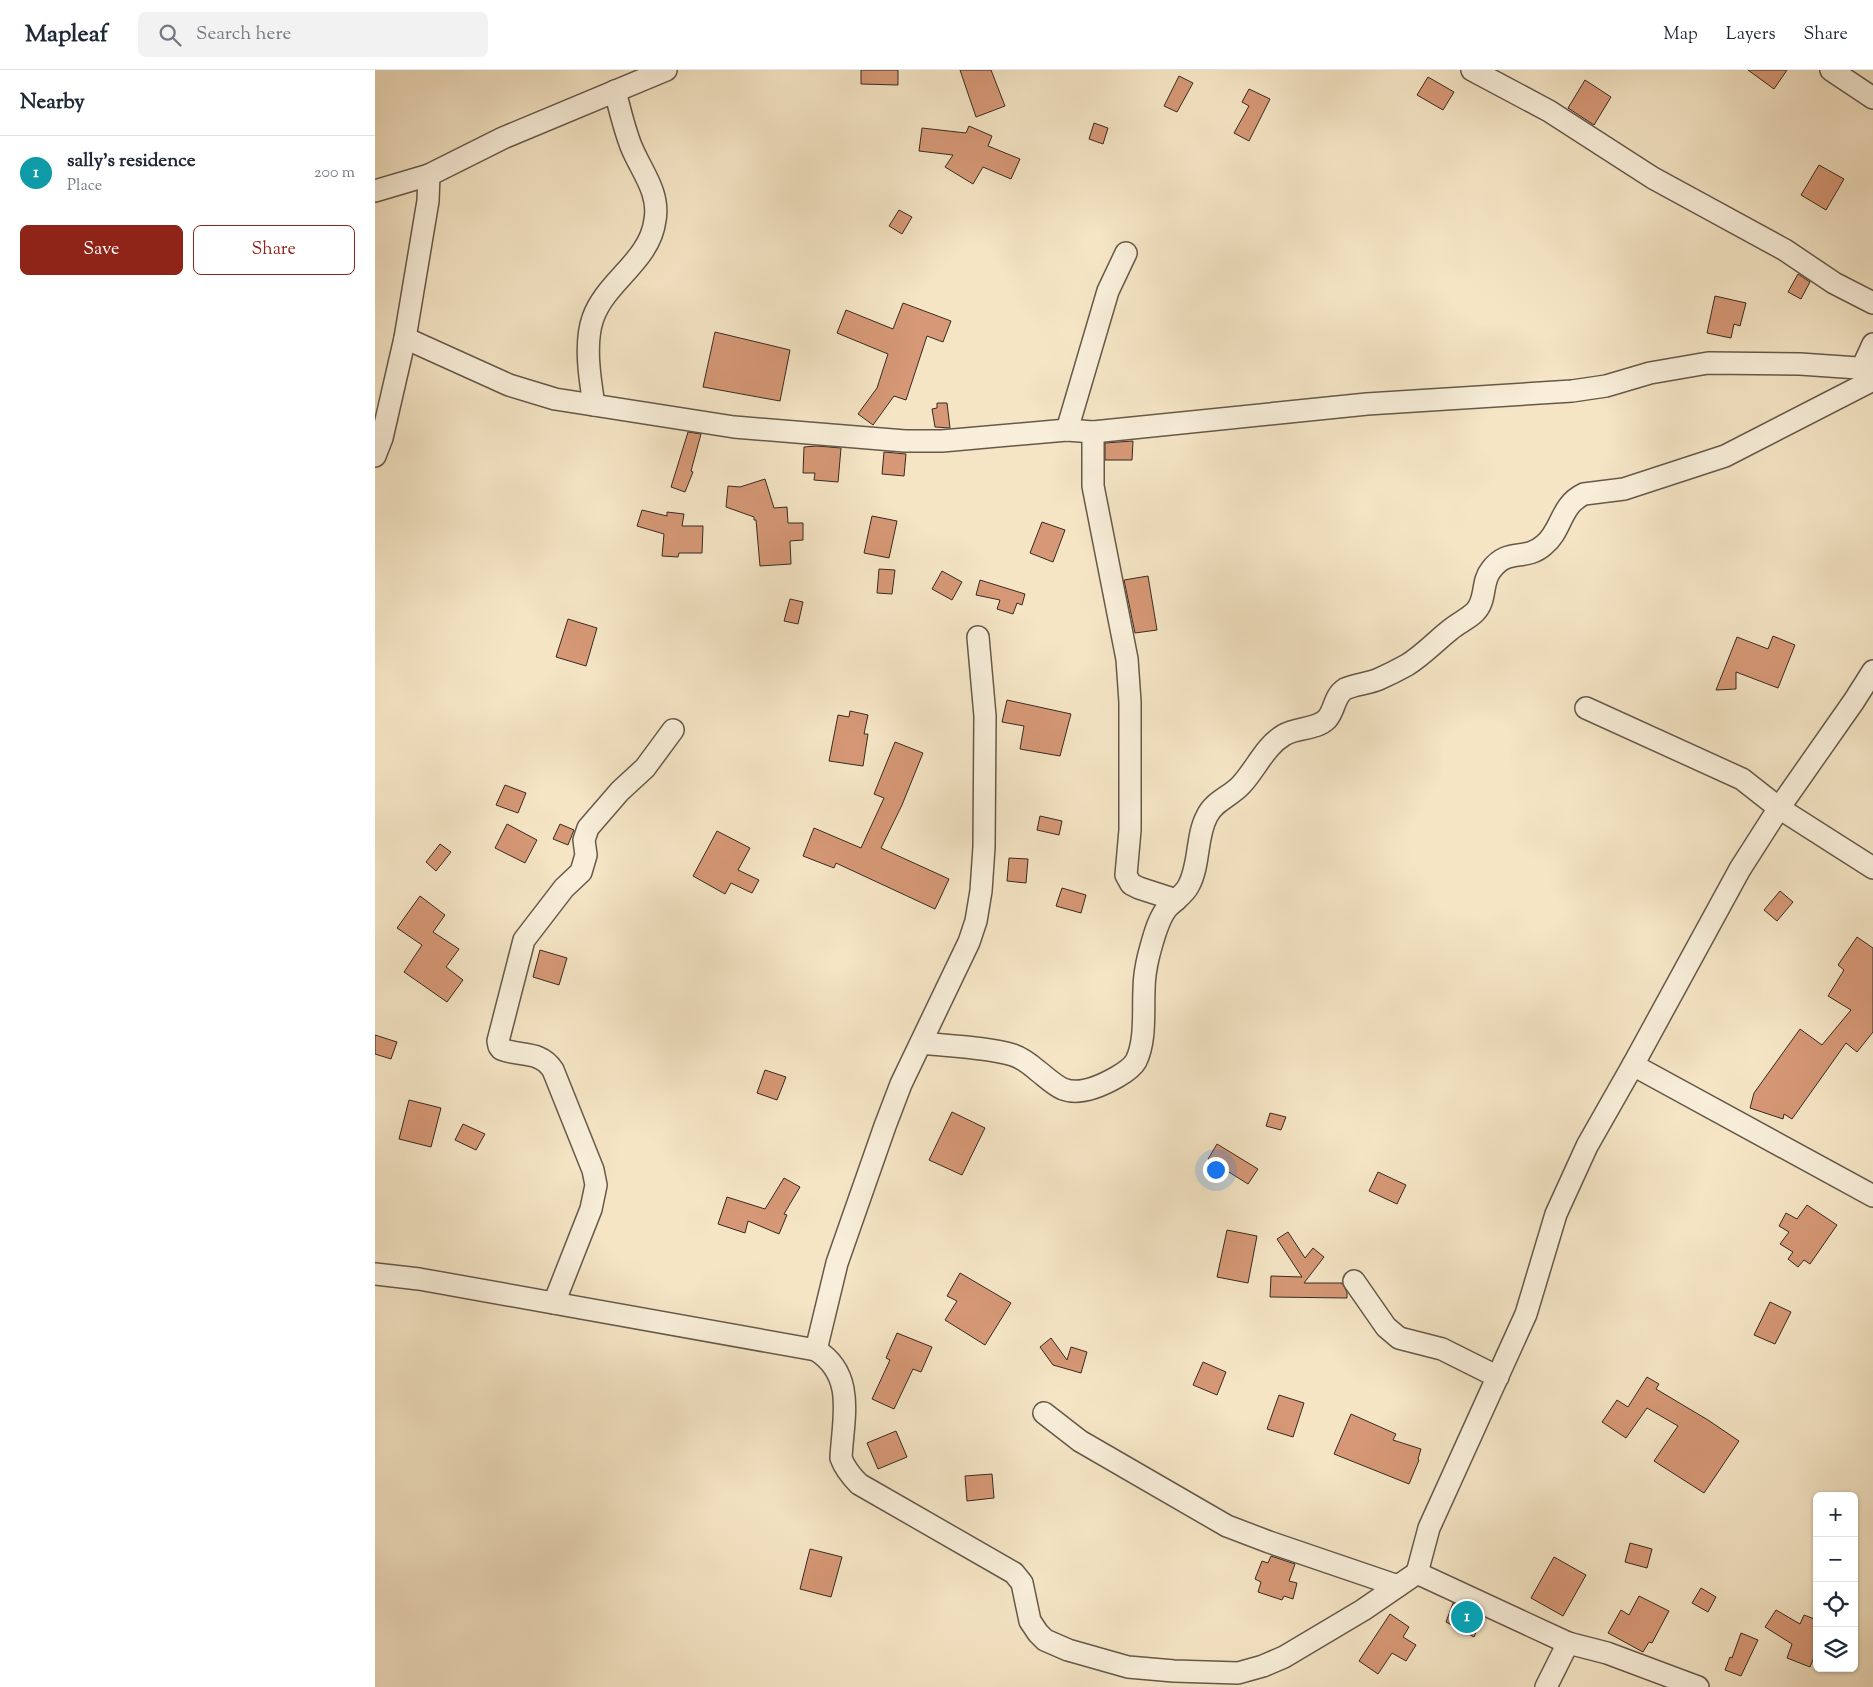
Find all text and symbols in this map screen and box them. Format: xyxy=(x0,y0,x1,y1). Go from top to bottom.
search box xyxy=(138,12,488,57)
text: Mapleaf xyxy=(25,18,108,52)
icon: search xyxy=(156,21,184,49)
text: Search here xyxy=(196,21,291,48)
text: Map xyxy=(1663,22,1698,48)
text: Layers xyxy=(1726,22,1776,48)
text: Share xyxy=(1804,22,1848,48)
text: Nearby xyxy=(20,88,85,118)
text: sally's residence xyxy=(67,148,196,175)
text: 1 xyxy=(33,162,39,185)
text: 200 m xyxy=(314,162,355,185)
text: Place xyxy=(67,175,102,198)
button: Save xyxy=(20,225,183,275)
button: Share xyxy=(193,225,355,275)
your location xyxy=(1203,1157,1229,1183)
map controls xyxy=(1813,1492,1858,1672)
button: + xyxy=(1813,1492,1858,1537)
button: − xyxy=(1813,1537,1858,1582)
button: locate xyxy=(1813,1582,1858,1627)
pin: 1 xyxy=(1451,1598,1483,1636)
button: layers xyxy=(1813,1627,1858,1672)

